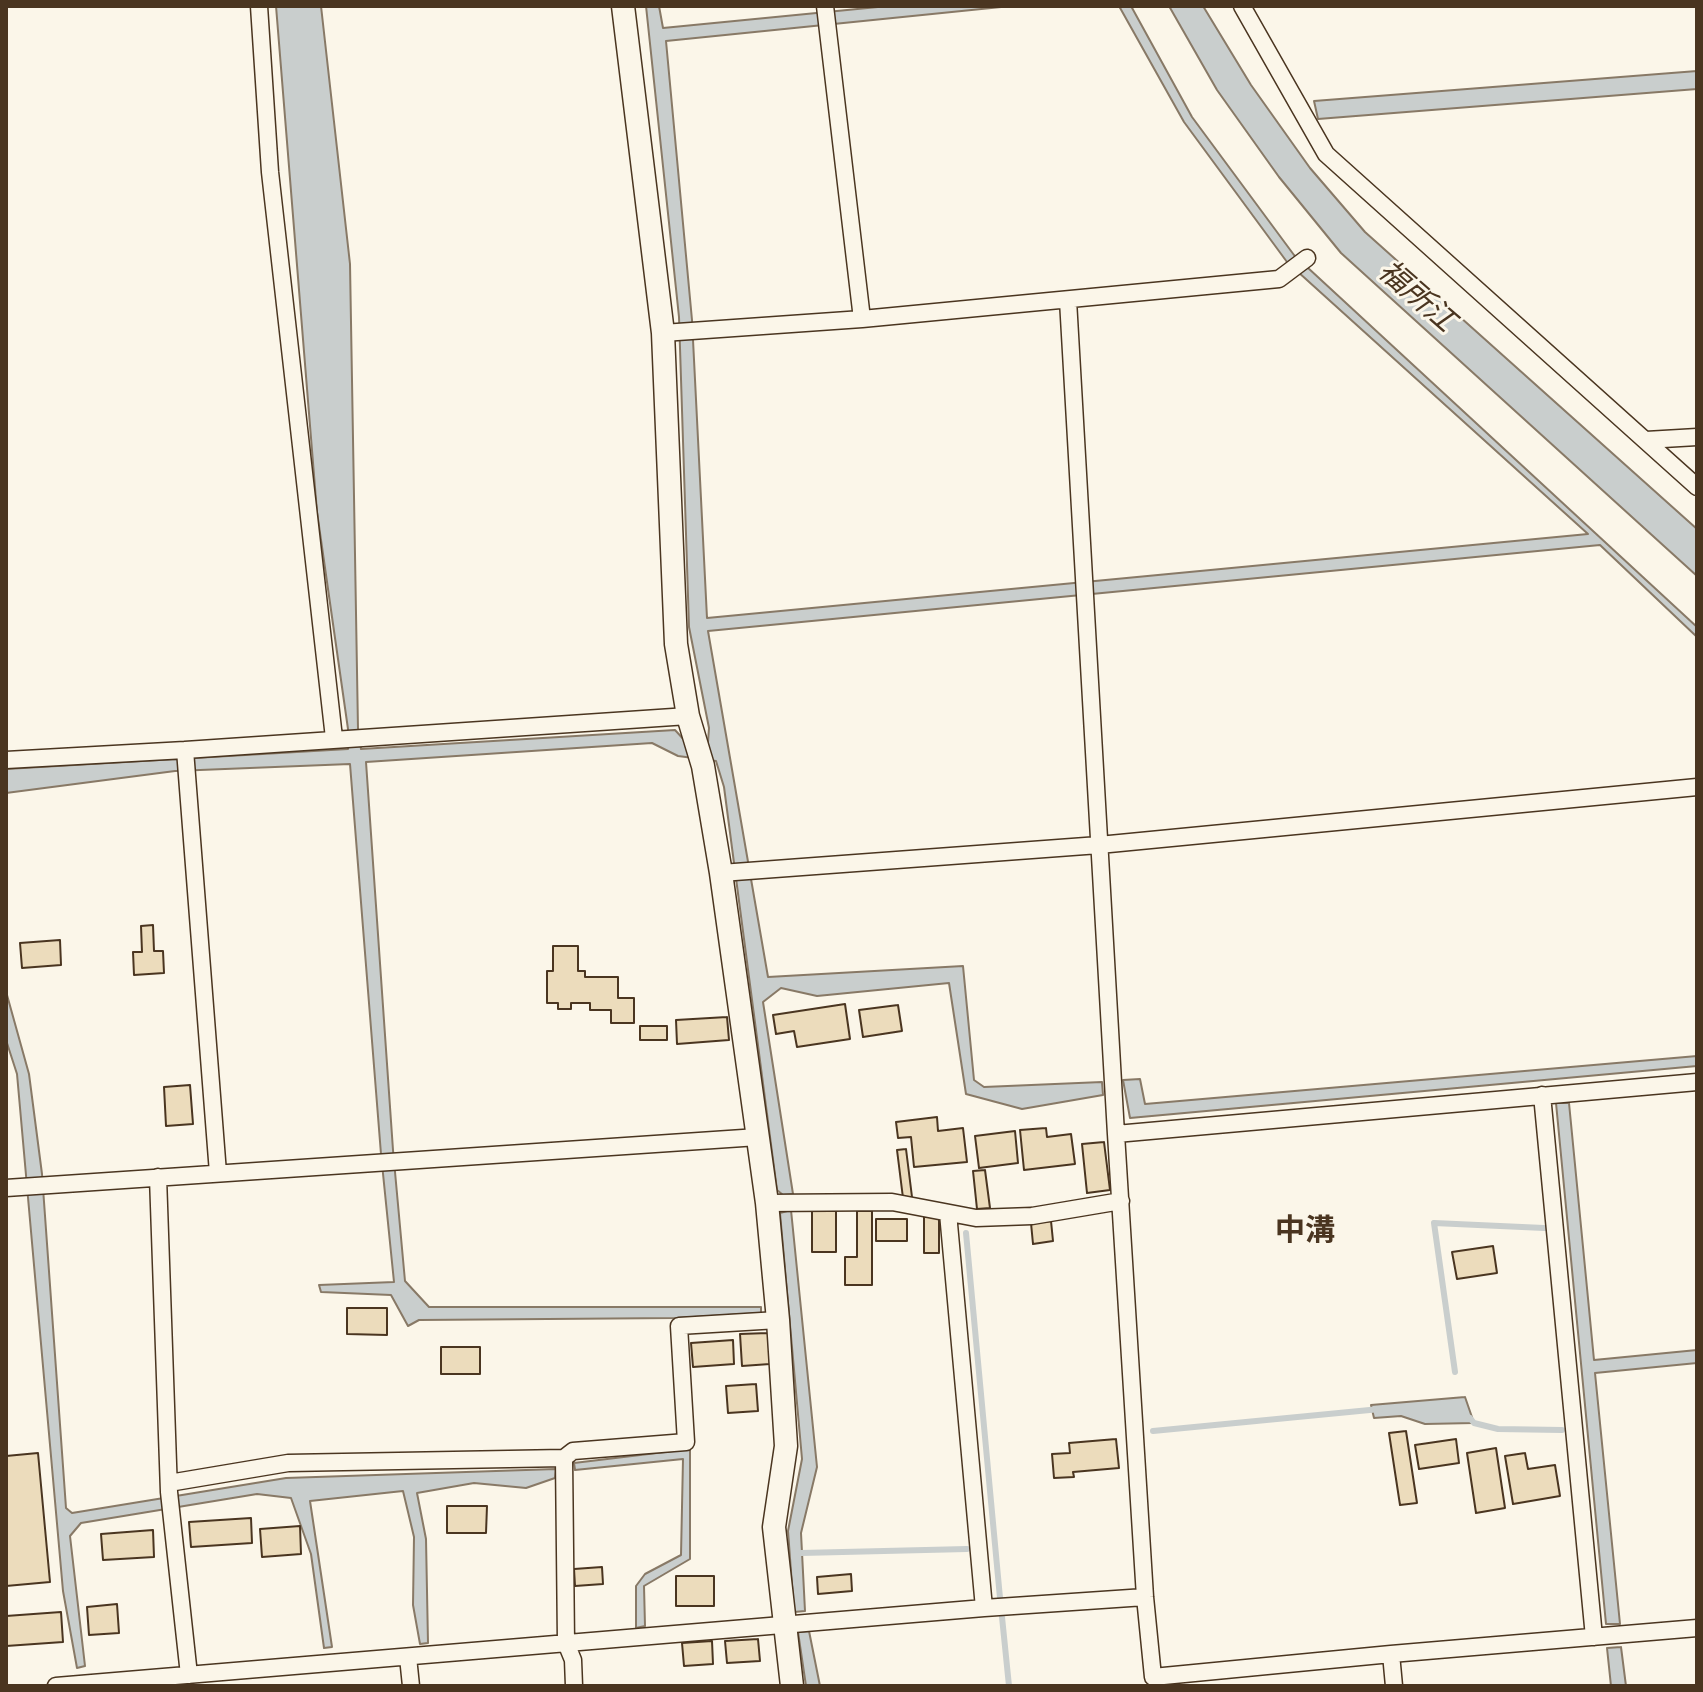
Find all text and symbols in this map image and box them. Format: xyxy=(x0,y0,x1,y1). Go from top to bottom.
water label: 福所江 xyxy=(1371,253,1463,339)
district label: 中溝 xyxy=(1275,1213,1335,1249)

